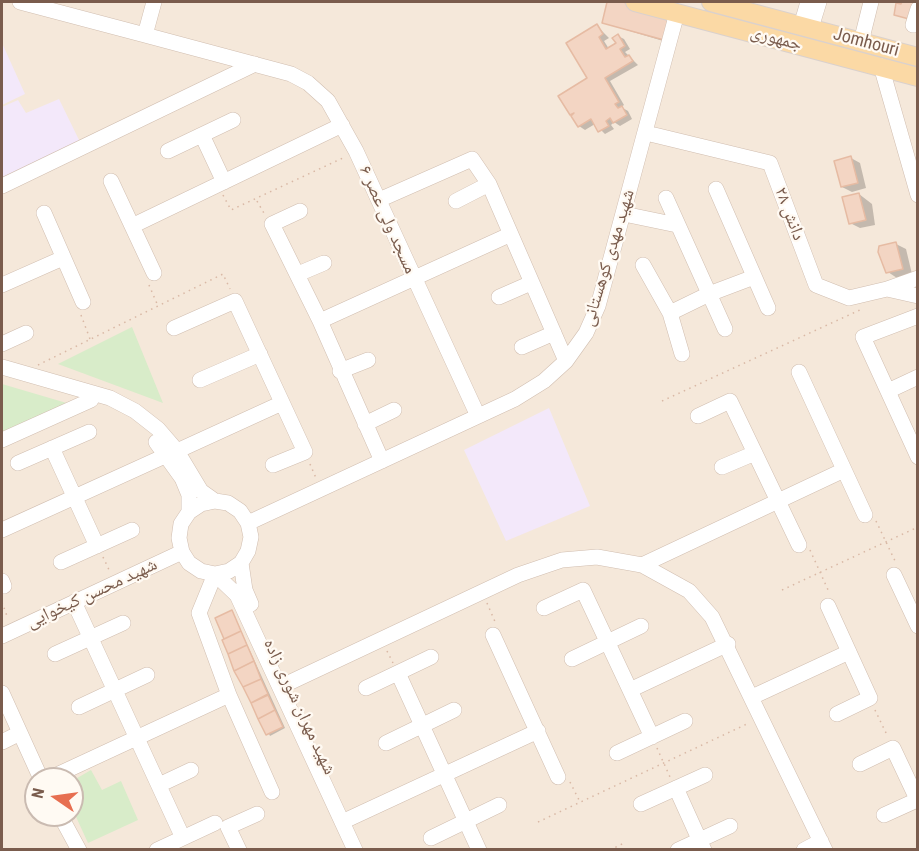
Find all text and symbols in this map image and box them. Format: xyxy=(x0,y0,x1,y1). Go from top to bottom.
street label: جمهوری xyxy=(748,22,804,56)
street label: Jomhouri xyxy=(831,24,901,62)
street label: مسجد ولی عصر ۶ xyxy=(354,163,420,277)
street label: دانش ۲۸ xyxy=(769,184,809,244)
street label: شهید مهدی کوهستانی xyxy=(578,187,640,329)
street label: شهید محسن کیخوایی xyxy=(23,554,161,634)
street label: شهید مهران شوری زاده xyxy=(258,636,340,778)
north arrow xyxy=(24,767,84,827)
text: N xyxy=(28,786,48,800)

